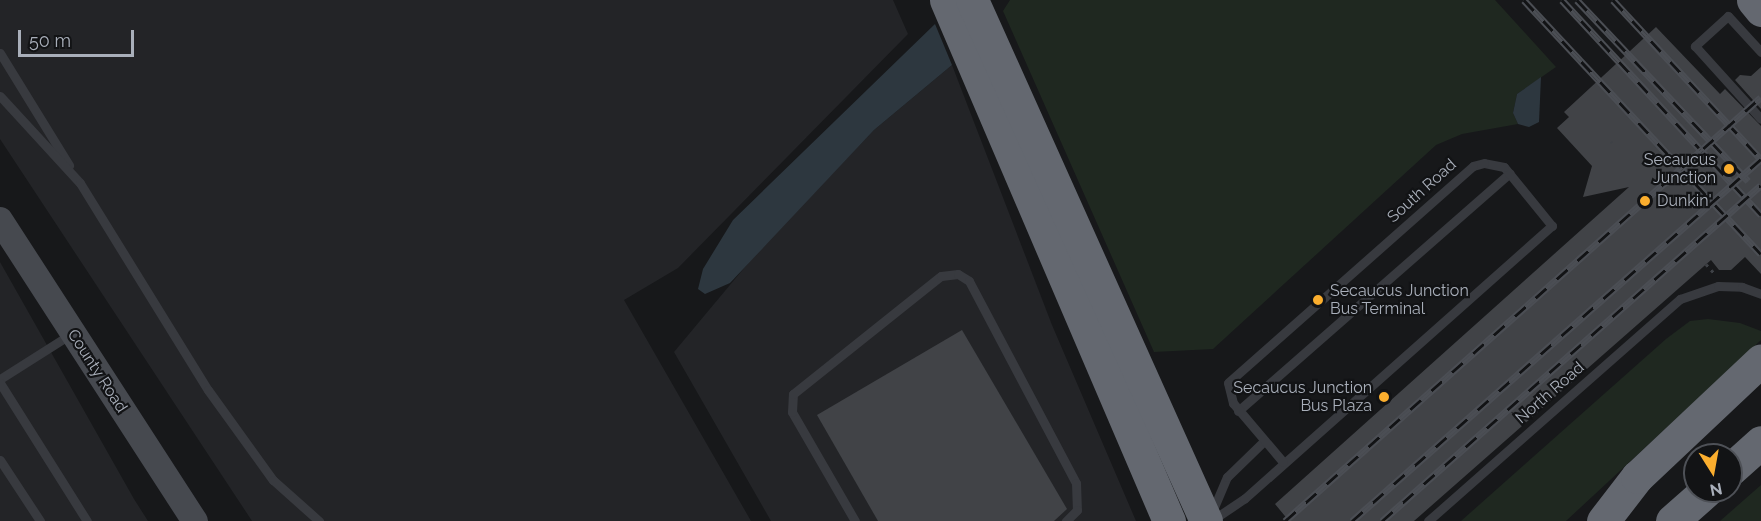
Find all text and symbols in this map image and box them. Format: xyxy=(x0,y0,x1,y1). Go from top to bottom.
scale bar xyxy=(21,18,136,56)
text: 50 m xyxy=(29,30,71,51)
place label: Secaucus Junction xyxy=(1644,150,1716,188)
street label: South Road xyxy=(1384,155,1460,227)
marker: Secaucus Junction xyxy=(1720,160,1738,178)
place label: Dunkin' xyxy=(1657,191,1712,211)
marker: Dunkin' xyxy=(1638,194,1652,208)
place label: Secaucus Junction Bus Terminal xyxy=(1330,281,1469,319)
marker: Secaucus Junction Bus Terminal xyxy=(1311,293,1325,307)
street label: County Road xyxy=(63,326,131,416)
street label: North Road xyxy=(1512,358,1588,428)
place label: Secaucus Junction Bus Plaza xyxy=(1233,378,1372,416)
marker: Secaucus Junction Bus Plaza xyxy=(1377,390,1391,404)
north arrow xyxy=(1683,443,1743,503)
text: N xyxy=(1708,479,1724,500)

